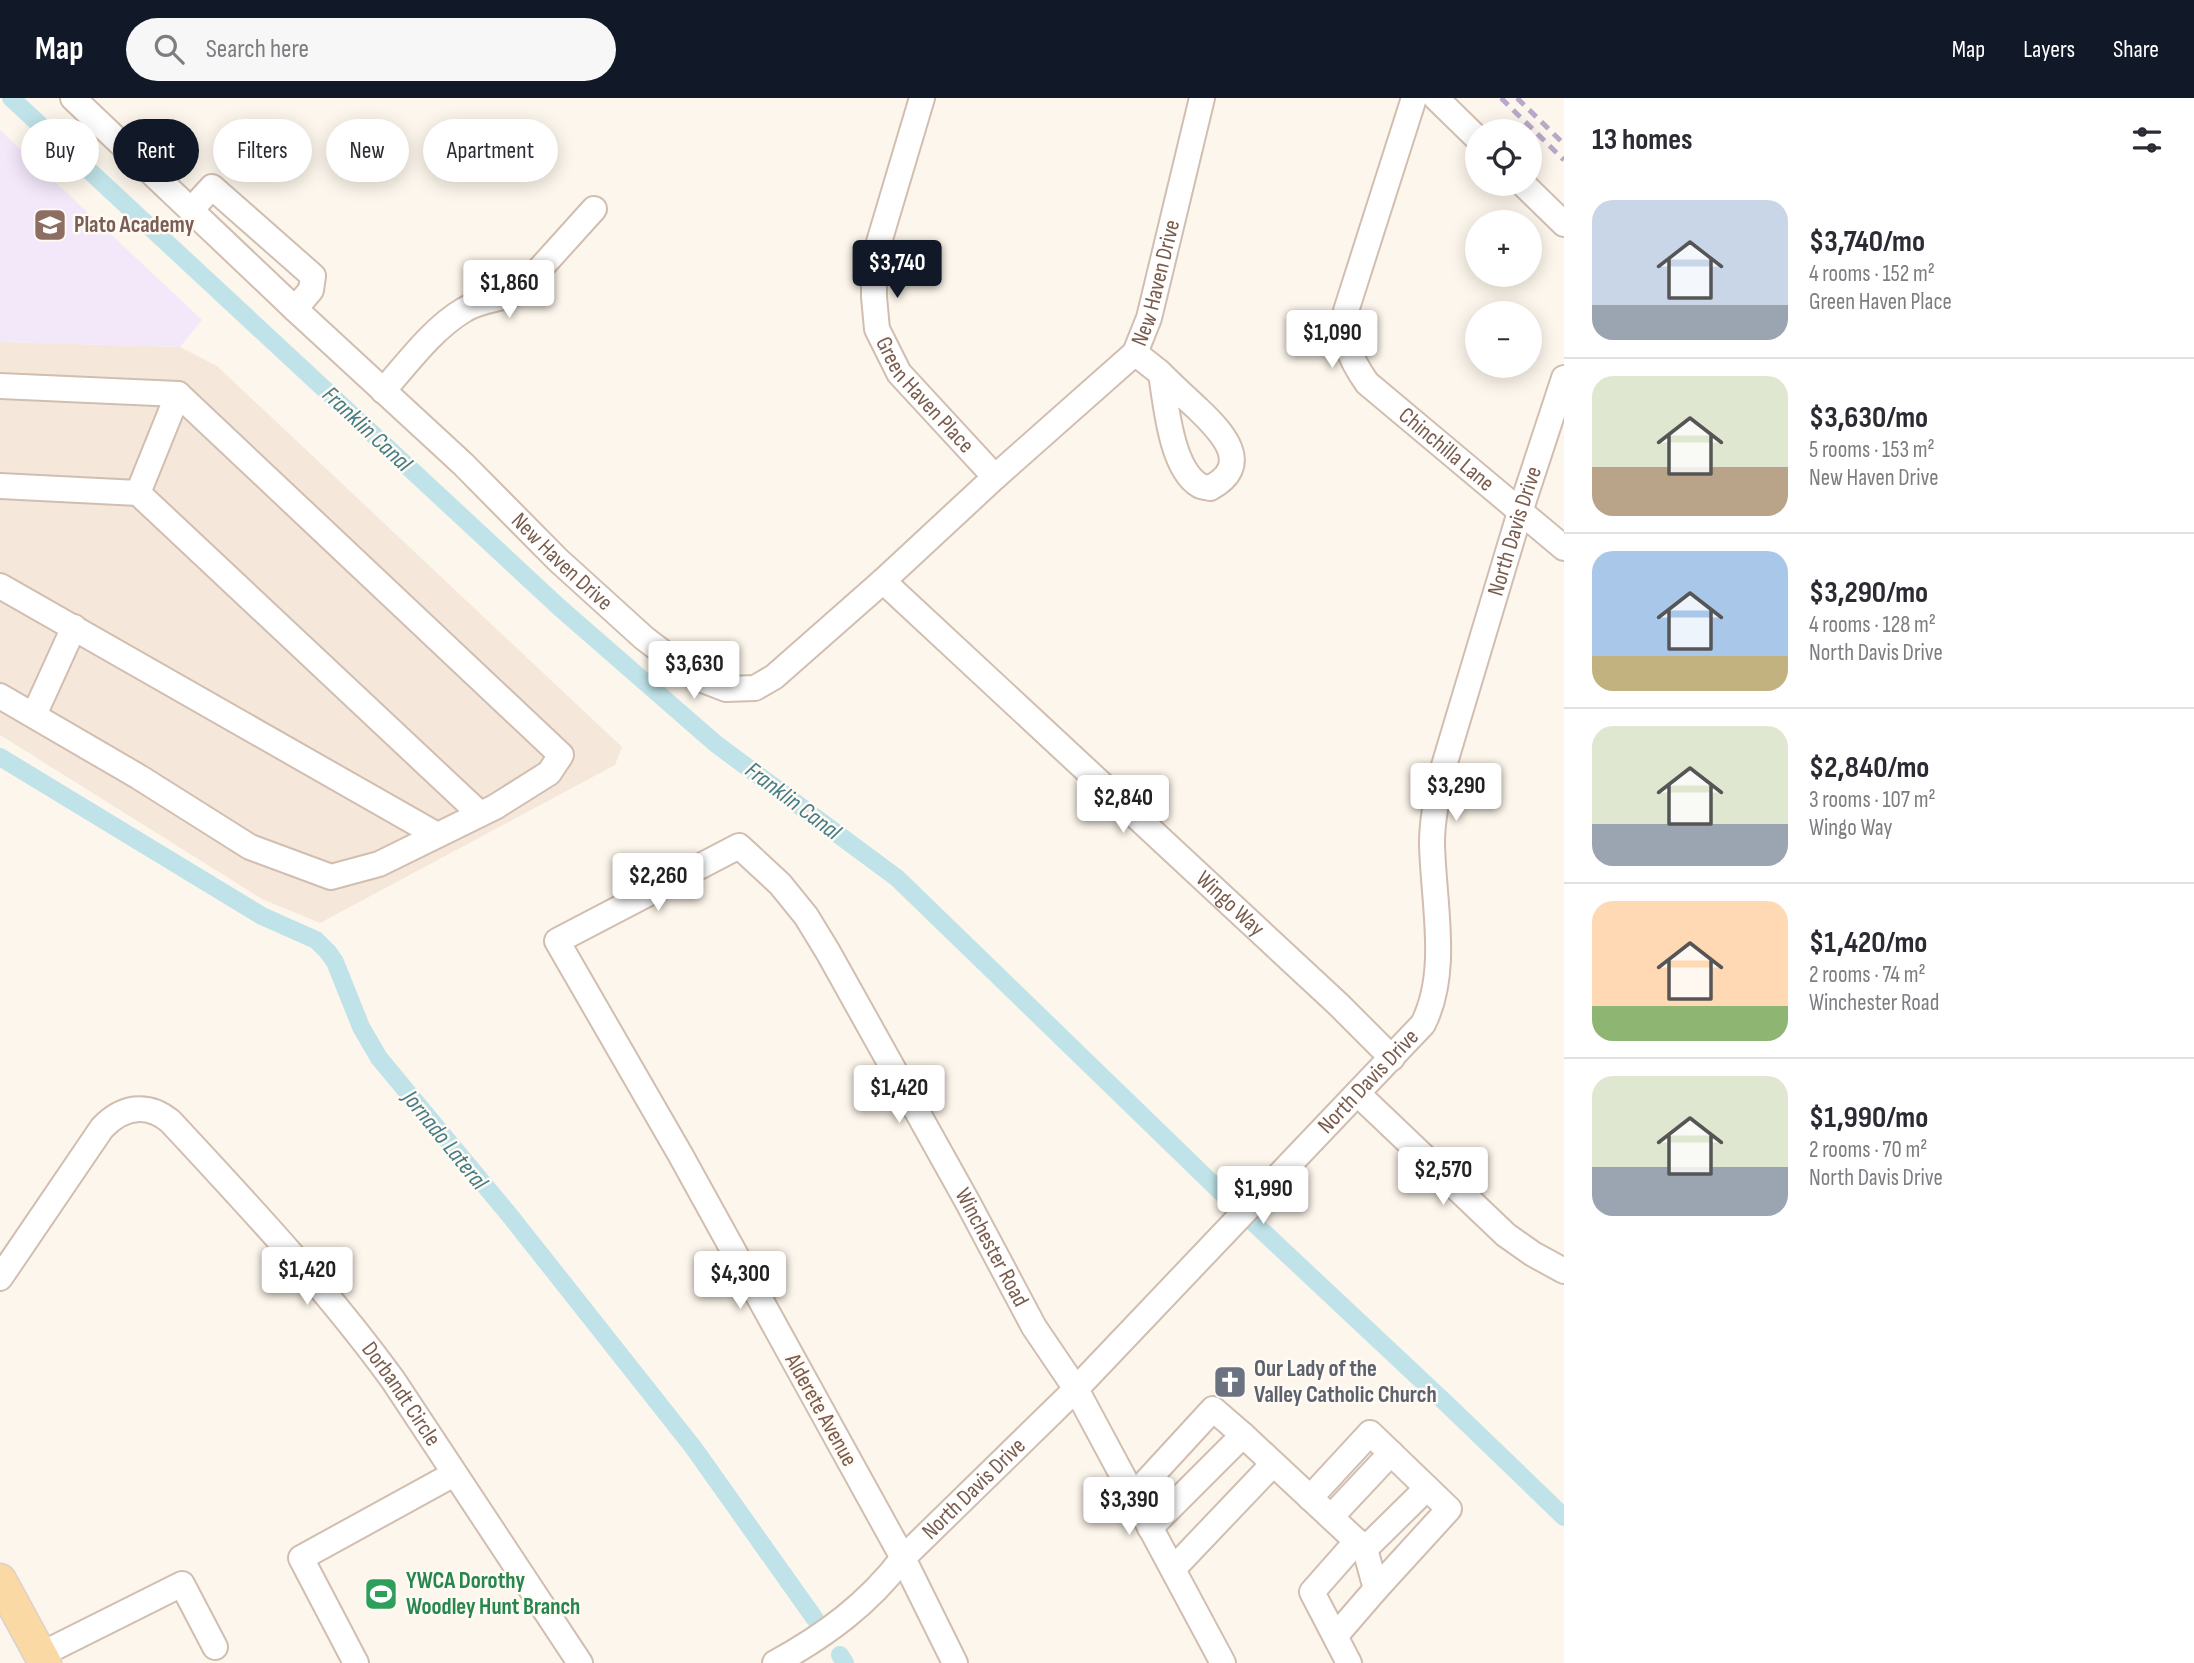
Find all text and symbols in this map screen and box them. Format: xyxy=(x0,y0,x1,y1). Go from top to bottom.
search box xyxy=(126,18,616,81)
text: Map xyxy=(35,29,84,69)
icon: search xyxy=(150,30,188,68)
text: Search here xyxy=(206,34,309,65)
text: Map xyxy=(1952,35,1985,64)
text: Layers xyxy=(2023,35,2075,64)
text: Share xyxy=(2113,35,2159,64)
chip: Buy xyxy=(21,119,99,182)
chip: Rent xyxy=(113,119,199,182)
chip: Filters xyxy=(213,119,312,182)
chip: New xyxy=(326,119,409,182)
chip: Apartment xyxy=(423,119,558,182)
map controls xyxy=(1465,119,1542,378)
button: locate xyxy=(1465,119,1542,196)
icon: filters xyxy=(2128,121,2166,159)
text: 13 homes xyxy=(1592,122,1693,158)
school or university icon: Plato Academy xyxy=(31,206,69,244)
button: + xyxy=(1465,210,1542,287)
place label: Plato Academy xyxy=(74,211,195,239)
street label: New Haven Drive xyxy=(1125,217,1186,350)
text: $3,740/mo xyxy=(1809,224,1925,260)
icon: home xyxy=(1648,228,1732,312)
pin: $3,740 xyxy=(840,240,954,300)
text: $3,740 xyxy=(869,249,925,277)
pin: $1,860 xyxy=(452,260,566,320)
text: 4 rooms · 152 m² xyxy=(1809,260,1935,288)
text: $1,860 xyxy=(479,269,539,297)
text: Green Haven Place xyxy=(1809,288,1952,316)
button: − xyxy=(1465,301,1542,378)
pin: $1,090 xyxy=(1275,310,1389,370)
text: $1,090 xyxy=(1302,319,1362,347)
street label: Green Haven Place xyxy=(869,332,980,459)
water label: Franklin Canal xyxy=(316,380,418,478)
text: $3,630/mo xyxy=(1809,400,1928,436)
street label: Chinchilla Lane xyxy=(1393,401,1500,497)
icon: home xyxy=(1648,404,1732,488)
text: 5 rooms · 153 m² xyxy=(1809,436,1935,464)
street label: North Davis Drive xyxy=(1482,463,1548,599)
text: New Haven Drive xyxy=(1809,464,1938,492)
street label: New Haven Drive xyxy=(505,507,618,617)
text: $3,290/mo xyxy=(1809,575,1928,611)
icon: home xyxy=(1648,579,1732,663)
text: 4 rooms · 128 m² xyxy=(1809,611,1936,639)
text: North Davis Drive xyxy=(1809,639,1943,667)
pin: $3,630 xyxy=(637,642,751,701)
text: $3,630 xyxy=(664,650,724,678)
text: $2,840/mo xyxy=(1809,750,1929,786)
icon: home xyxy=(1648,754,1732,838)
water label: Franklin Canal xyxy=(740,756,847,847)
pin: $3,290 xyxy=(1399,764,1513,823)
text: $3,290 xyxy=(1426,772,1486,800)
pin: $2,840 xyxy=(1066,776,1180,835)
text: $2,840 xyxy=(1093,784,1153,812)
text: 3 rooms · 107 m² xyxy=(1809,786,1936,814)
text: Wingo Way xyxy=(1809,814,1892,842)
pin: $2,260 xyxy=(601,854,715,913)
text: $2,260 xyxy=(628,862,688,890)
street label: Wingo Way xyxy=(1190,865,1270,942)
text: $1,420/mo xyxy=(1809,925,1927,961)
icon: home xyxy=(1648,929,1732,1013)
text: 2 rooms · 74 m² xyxy=(1809,961,1926,989)
text: Winchester Road xyxy=(1809,989,1939,1017)
street label: North Davis Drive xyxy=(1312,1023,1425,1140)
pin: $1,420 xyxy=(842,1066,956,1125)
text: $1,420 xyxy=(870,1074,928,1102)
water label: Jornado Lateral xyxy=(395,1083,494,1196)
text: $1,990/mo xyxy=(1809,1100,1928,1136)
icon: home xyxy=(1648,1104,1732,1188)
text: 2 rooms · 70 m² xyxy=(1809,1136,1927,1164)
pin: $2,570 xyxy=(1386,1148,1500,1207)
text: $2,570 xyxy=(1414,1156,1472,1184)
text: North Davis Drive xyxy=(1809,1164,1943,1192)
pin: $1,990 xyxy=(1206,1166,1320,1226)
text: $1,990 xyxy=(1233,1175,1293,1203)
street label: Winchester Road xyxy=(949,1183,1035,1312)
pin: $1,420 xyxy=(250,1248,364,1307)
pin: $4,300 xyxy=(683,1252,797,1311)
text: $1,420 xyxy=(278,1256,336,1284)
text: $4,300 xyxy=(710,1260,770,1288)
street label: Dorbandt Circle xyxy=(355,1336,447,1451)
street label: Alderete Avenue xyxy=(778,1348,863,1471)
place label: Our Lady of the Valley Catholic Church xyxy=(1254,1355,1437,1409)
church icon: Our Lady of the Valley Catholic Church xyxy=(1211,1363,1249,1401)
street label: North Davis Drive xyxy=(916,1432,1032,1546)
pin: $3,390 xyxy=(1072,1478,1186,1537)
text: $3,390 xyxy=(1099,1486,1159,1514)
place label: YWCA Dorothy Woodley Hunt Branch xyxy=(406,1567,580,1621)
sports icon: YWCA Dorothy Woodley Hunt Branch xyxy=(362,1575,400,1613)

